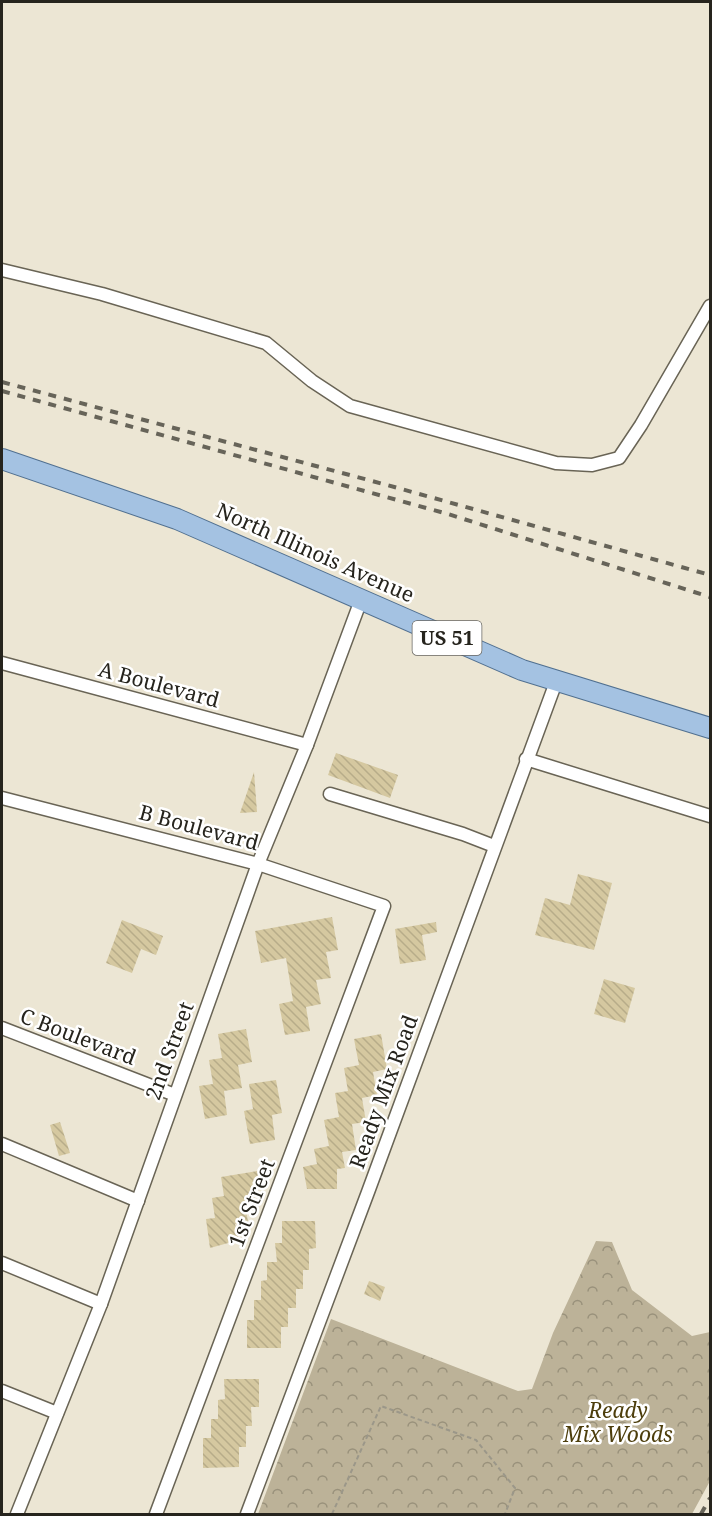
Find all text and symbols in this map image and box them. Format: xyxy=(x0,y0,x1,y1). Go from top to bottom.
street label: North Illinois Avenue xyxy=(212,496,419,608)
road number: US 51 xyxy=(412,621,482,655)
street label: A Boulevard xyxy=(96,654,223,714)
street label: B Boulevard xyxy=(136,798,262,856)
street label: 2nd Street xyxy=(138,998,200,1103)
street label: C Boulevard xyxy=(16,1001,140,1071)
street label: Ready Mix Road xyxy=(342,1011,424,1172)
street label: 1st Street xyxy=(221,1154,281,1251)
park label: Ready Mix Woods xyxy=(562,1396,673,1448)

